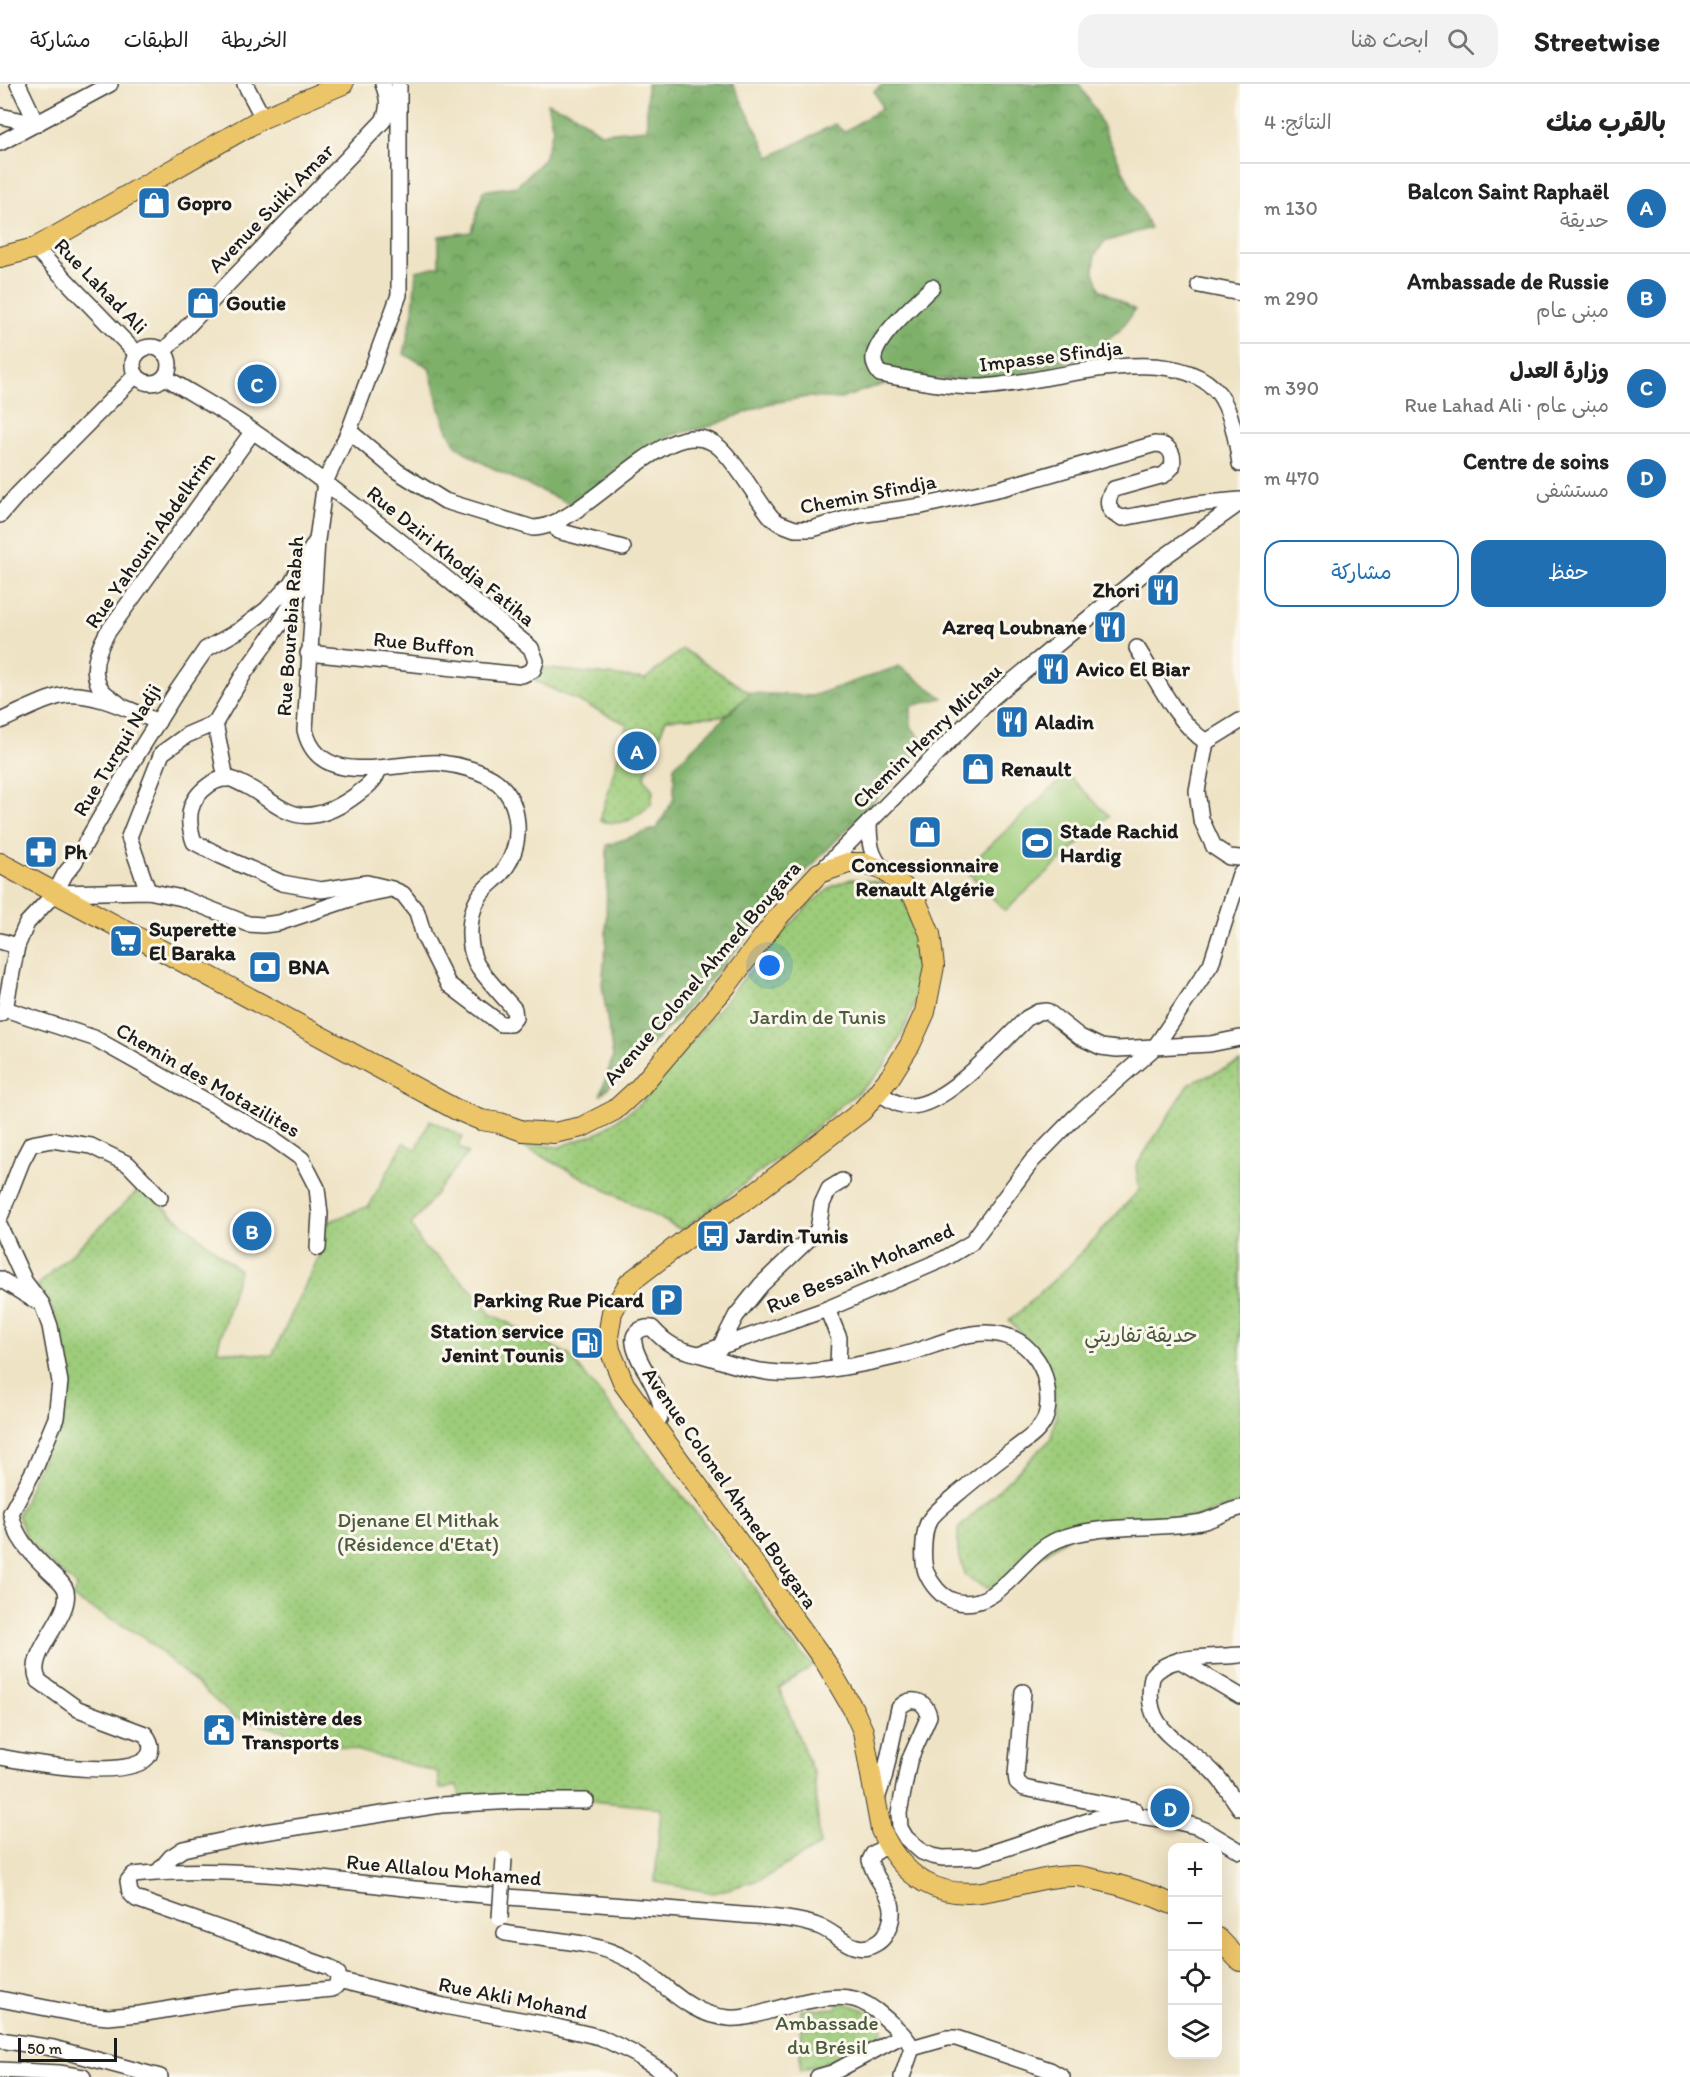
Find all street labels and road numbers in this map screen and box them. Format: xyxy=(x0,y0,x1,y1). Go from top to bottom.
street label: Avenue Suiki Amar xyxy=(203,137,339,277)
street label: Rue Lahad Ali xyxy=(49,233,153,339)
street label: Impasse Sfindja xyxy=(978,334,1124,377)
street label: Rue Yahouni Abdelkrim xyxy=(79,446,220,633)
street label: Chemin Sfindja xyxy=(798,468,938,519)
street label: Rue Dziri Khodja Fatiha xyxy=(362,480,541,631)
street label: Rue Bourebia Rabah xyxy=(271,534,308,717)
street label: Rue Buffon xyxy=(372,626,476,661)
street label: Chemin Henry Michau xyxy=(847,658,1007,813)
street label: Rue Turqui Nadji xyxy=(67,679,166,821)
street label: Avenue Colonel Ahmed Bougara xyxy=(598,856,806,1090)
street label: Chemin des Motazilites xyxy=(112,1017,305,1143)
street label: Rue Bessaih Mohamed xyxy=(762,1217,958,1318)
street label: Avenue Colonel Ahmed Bougara xyxy=(637,1362,823,1613)
street label: Rue Allalou Mohamed xyxy=(345,1849,543,1891)
street label: Rue Akli Mohand xyxy=(437,1971,590,2024)

